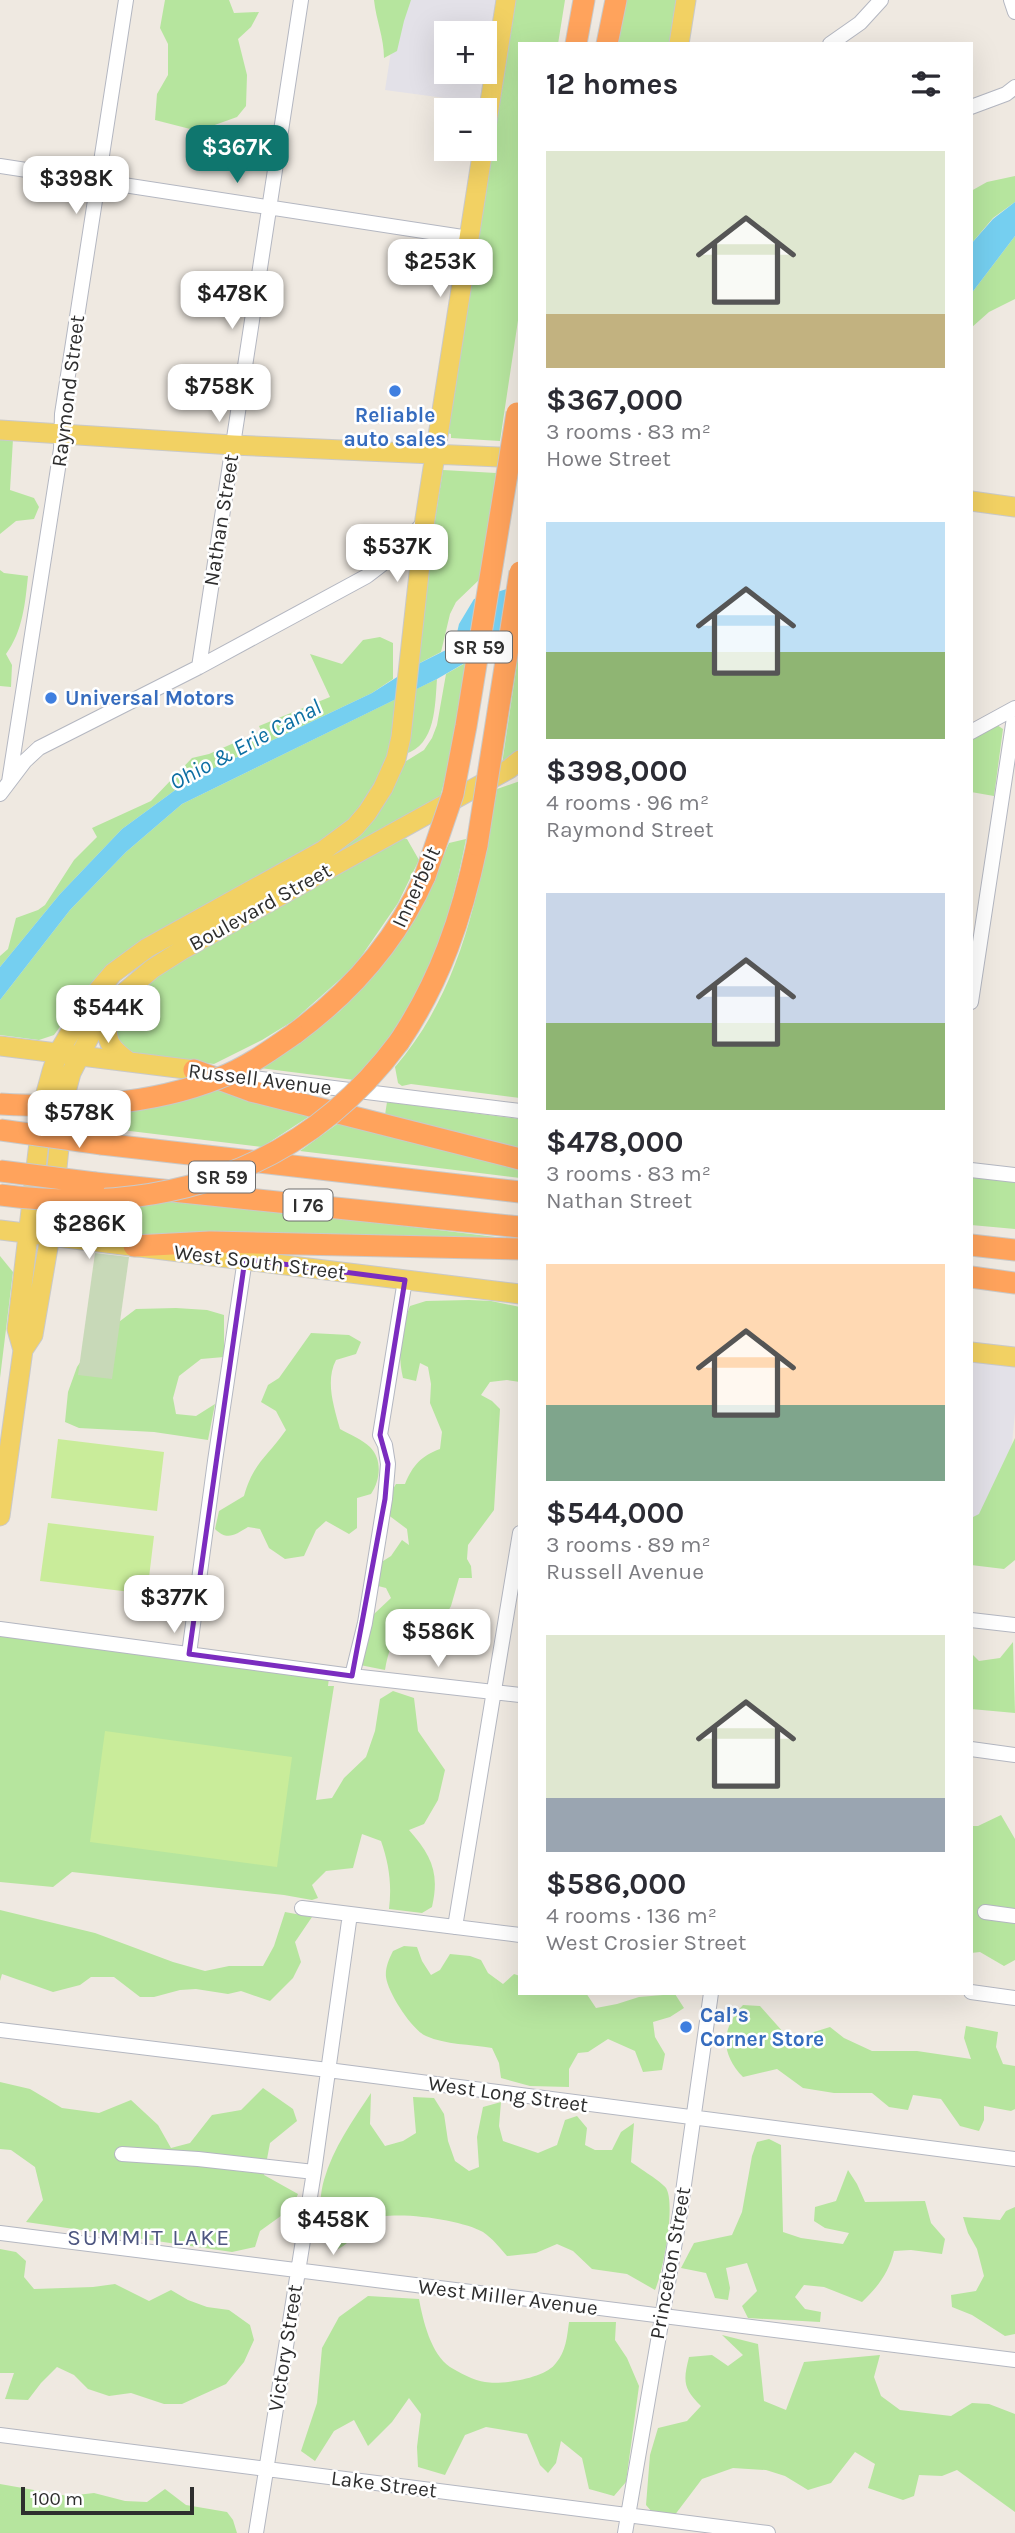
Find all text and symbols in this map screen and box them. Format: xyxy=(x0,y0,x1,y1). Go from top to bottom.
map controls xyxy=(434,21,497,161)
button: + xyxy=(434,21,497,84)
icon: filters xyxy=(907,65,945,103)
text: 12 homes xyxy=(546,66,678,102)
button: − xyxy=(434,98,497,161)
pin: $367K xyxy=(188,125,286,185)
text: $367K xyxy=(202,134,272,161)
pin: $398K xyxy=(27,156,125,216)
text: $398K xyxy=(39,165,113,192)
icon: home xyxy=(683,197,809,323)
pin: $253K xyxy=(391,240,489,299)
text: $253K xyxy=(404,248,476,275)
pin: $478K xyxy=(183,272,281,331)
text: $478K xyxy=(197,280,267,307)
street label: Raymond Street xyxy=(47,313,89,468)
pin: $758K xyxy=(170,364,268,424)
text: $758K xyxy=(184,373,254,400)
text: $367,000 xyxy=(546,382,683,418)
marker: Reliable auto sales xyxy=(387,383,403,399)
place label: Reliable auto sales xyxy=(344,403,446,451)
text: 3 rooms · 83 m² xyxy=(546,418,711,445)
text: Howe Street xyxy=(546,445,671,472)
street label: Nathan Street xyxy=(199,452,243,588)
pin: $537K xyxy=(348,524,446,584)
text: $537K xyxy=(362,533,432,560)
icon: home xyxy=(683,568,809,694)
road number: SR 59 xyxy=(446,632,512,662)
place label: Universal Motors xyxy=(65,686,235,710)
marker: Universal Motors xyxy=(43,690,59,706)
water label: Ohio & Erie Canal xyxy=(165,693,326,796)
text: $398,000 xyxy=(546,753,688,789)
text: 4 rooms · 96 m² xyxy=(546,789,709,816)
text: Raymond Street xyxy=(546,816,714,843)
street label: Innerbelt xyxy=(387,843,445,931)
street label: Boulevard Street xyxy=(185,858,335,956)
icon: home xyxy=(683,939,809,1065)
pin: $544K xyxy=(59,986,157,1045)
text: $544K xyxy=(72,994,144,1021)
street label: Russell Avenue xyxy=(187,1058,333,1100)
pin: $578K xyxy=(30,1090,128,1150)
text: $578K xyxy=(44,1099,114,1126)
text: $478,000 xyxy=(546,1124,683,1160)
text: 3 rooms · 83 m² xyxy=(546,1160,711,1187)
road number: SR 59 xyxy=(189,1162,255,1192)
text: Nathan Street xyxy=(546,1187,692,1214)
road number: I 76 xyxy=(284,1190,332,1220)
pin: $286K xyxy=(40,1202,138,1261)
text: $286K xyxy=(52,1210,126,1237)
street label: West South Street xyxy=(173,1240,347,1284)
icon: home xyxy=(683,1310,809,1436)
text: $544,000 xyxy=(546,1495,684,1531)
text: 3 rooms · 89 m² xyxy=(546,1531,711,1558)
text: Russell Avenue xyxy=(546,1558,704,1585)
pin: $377K xyxy=(125,1576,223,1635)
text: $377K xyxy=(140,1584,208,1611)
pin: $586K xyxy=(389,1610,487,1669)
text: $586K xyxy=(401,1618,475,1645)
icon: home xyxy=(683,1681,809,1807)
text: $586,000 xyxy=(546,1866,686,1902)
text: 4 rooms · 136 m² xyxy=(546,1902,717,1929)
text: West Crosier Street xyxy=(546,1929,746,1956)
place label: Cal’s Corner Store xyxy=(700,2003,824,2051)
marker: Cal’s Corner Store xyxy=(678,2019,694,2035)
street label: West Long Street xyxy=(426,2071,590,2117)
street label: Princeton Street xyxy=(645,2185,695,2341)
pin: $458K xyxy=(284,2198,382,2257)
text: $458K xyxy=(297,2206,369,2233)
district label: SUMMIT LAKE xyxy=(67,2224,231,2251)
street label: West Miller Avenue xyxy=(417,2274,599,2320)
street label: Victory Street xyxy=(263,2283,307,2413)
street label: Lake Street xyxy=(330,2466,438,2502)
scale bar xyxy=(21,2484,194,2516)
text: 100 m xyxy=(32,2488,83,2510)

